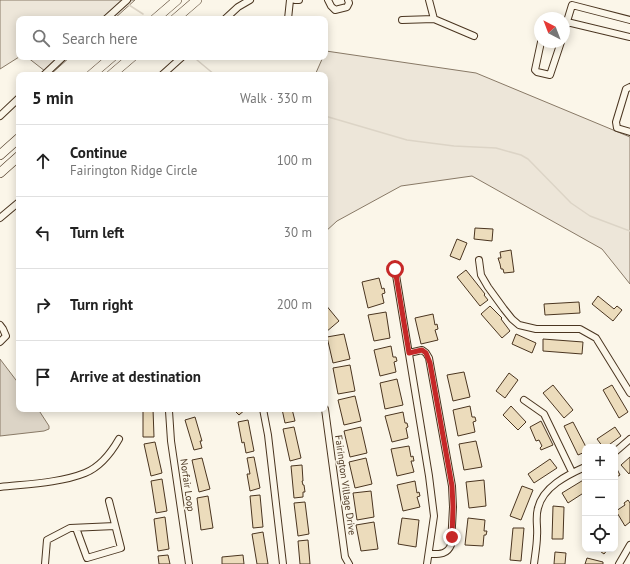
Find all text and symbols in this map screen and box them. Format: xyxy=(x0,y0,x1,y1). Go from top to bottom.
north arrow xyxy=(534,12,570,48)
search box xyxy=(16,16,328,60)
icon: search xyxy=(30,27,52,49)
text: Search here xyxy=(62,29,138,48)
text: 5 min xyxy=(32,87,73,109)
text: Walk · 330 m xyxy=(240,90,312,107)
text: Continue xyxy=(70,143,127,162)
icon: ahead xyxy=(32,150,54,172)
text: 100 m xyxy=(277,152,312,169)
text: Fairington Ridge Circle xyxy=(70,162,197,179)
icon: left xyxy=(32,222,54,244)
text: Turn left xyxy=(70,223,124,242)
text: 30 m xyxy=(284,224,312,241)
route start xyxy=(386,260,404,278)
icon: right xyxy=(32,294,54,316)
text: Turn right xyxy=(70,295,133,314)
text: 200 m xyxy=(277,296,312,313)
icon: arrive xyxy=(32,366,54,388)
text: Arrive at destination xyxy=(70,367,201,386)
street label: Fairington Village Drive xyxy=(332,434,359,536)
map controls xyxy=(582,444,618,552)
button: + xyxy=(582,444,618,480)
street label: Norfair Loop xyxy=(177,458,198,512)
button: − xyxy=(582,480,618,516)
button: locate xyxy=(582,516,618,552)
route end xyxy=(443,528,461,546)

